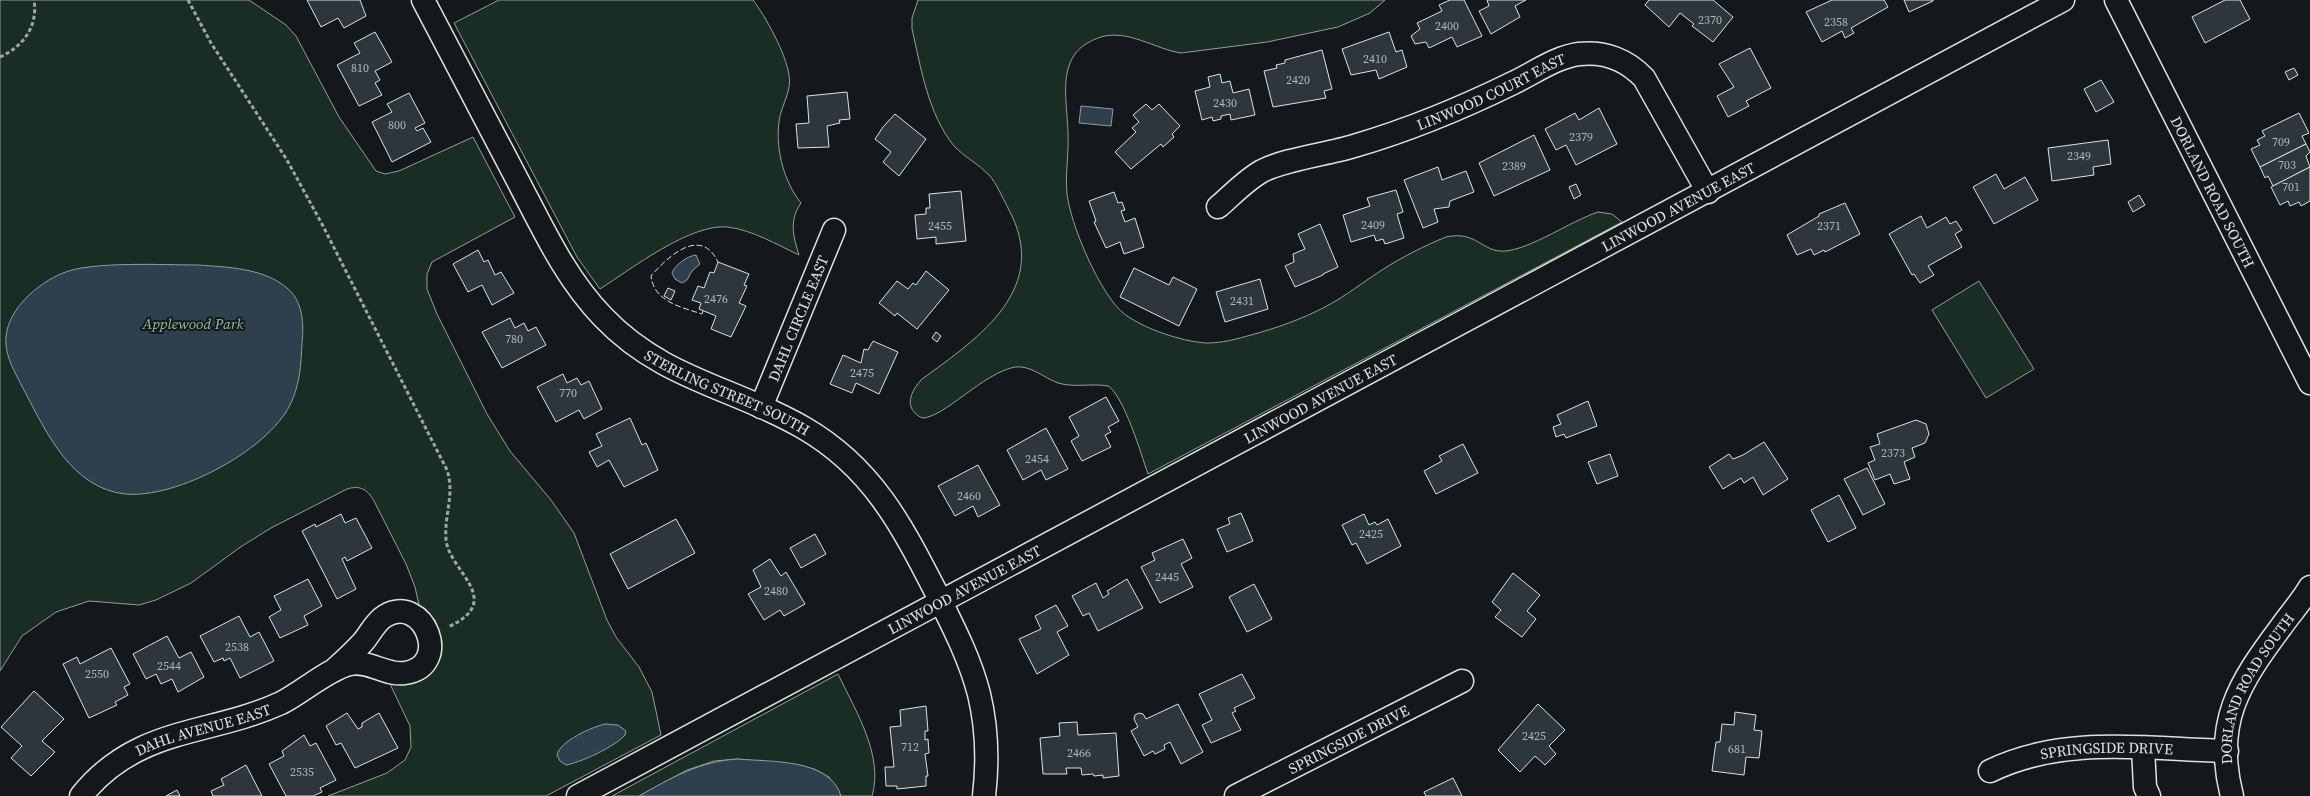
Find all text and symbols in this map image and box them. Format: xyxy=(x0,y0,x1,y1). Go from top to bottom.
house number: 2370 xyxy=(1698,12,1722,28)
house number: 2358 xyxy=(1824,14,1848,30)
house number: 2400 xyxy=(1435,18,1459,34)
street label: LINWOOD COURT EAST xyxy=(1413,48,1568,135)
house number: 2410 xyxy=(1363,51,1387,67)
house number: 810 xyxy=(351,60,369,76)
house number: 2420 xyxy=(1286,72,1310,88)
house number: 2430 xyxy=(1213,95,1237,111)
street label: DORLAND ROAD SOUTH xyxy=(2166,112,2260,272)
house number: 800 xyxy=(388,117,406,133)
house number: 2379 xyxy=(1569,129,1593,145)
house number: 709 xyxy=(2272,134,2290,150)
house number: 2349 xyxy=(2067,148,2091,164)
street label: LINWOOD AVENUE EAST xyxy=(1597,157,1758,256)
house number: 703 xyxy=(2278,157,2296,173)
house number: 2389 xyxy=(1502,158,1526,174)
house number: 701 xyxy=(2282,179,2300,195)
house number: 2409 xyxy=(1361,217,1385,233)
house number: 2455 xyxy=(928,218,952,234)
house number: 2371 xyxy=(1817,218,1841,234)
street label: DAHL CIRCLE EAST xyxy=(762,252,833,384)
house number: 2476 xyxy=(704,291,728,307)
house number: 2431 xyxy=(1230,293,1254,309)
park label: Applewood Park xyxy=(141,313,244,334)
house number: 780 xyxy=(505,331,523,347)
street label: STERLING STREET SOUTH xyxy=(641,344,814,440)
street label: LINWOOD AVENUE EAST xyxy=(1240,348,1401,448)
house number: 2475 xyxy=(850,365,874,381)
house number: 770 xyxy=(559,385,577,401)
house number: 2373 xyxy=(1881,445,1905,461)
house number: 2454 xyxy=(1025,451,1049,467)
house number: 2460 xyxy=(957,488,981,504)
house number: 2425 xyxy=(1359,526,1383,542)
street label: LINWOOD AVENUE EAST xyxy=(884,539,1044,639)
house number: 2445 xyxy=(1155,569,1179,585)
house number: 2480 xyxy=(764,583,788,599)
street label: DORLAND ROAD SOUTH xyxy=(2215,608,2299,765)
house number: 2538 xyxy=(225,639,249,655)
house number: 2544 xyxy=(157,658,181,674)
house number: 2550 xyxy=(85,666,109,682)
street label: DAHL AVENUE EAST xyxy=(131,698,274,760)
street label: SPRINGSIDE DRIVE xyxy=(1284,699,1412,778)
house number: 2425 xyxy=(1522,728,1546,744)
street label: SPRINGSIDE DRIVE xyxy=(2038,736,2174,764)
house number: 712 xyxy=(901,739,919,755)
house number: 681 xyxy=(1728,741,1746,757)
house number: 2466 xyxy=(1067,745,1091,761)
house number: 2535 xyxy=(290,764,314,780)

